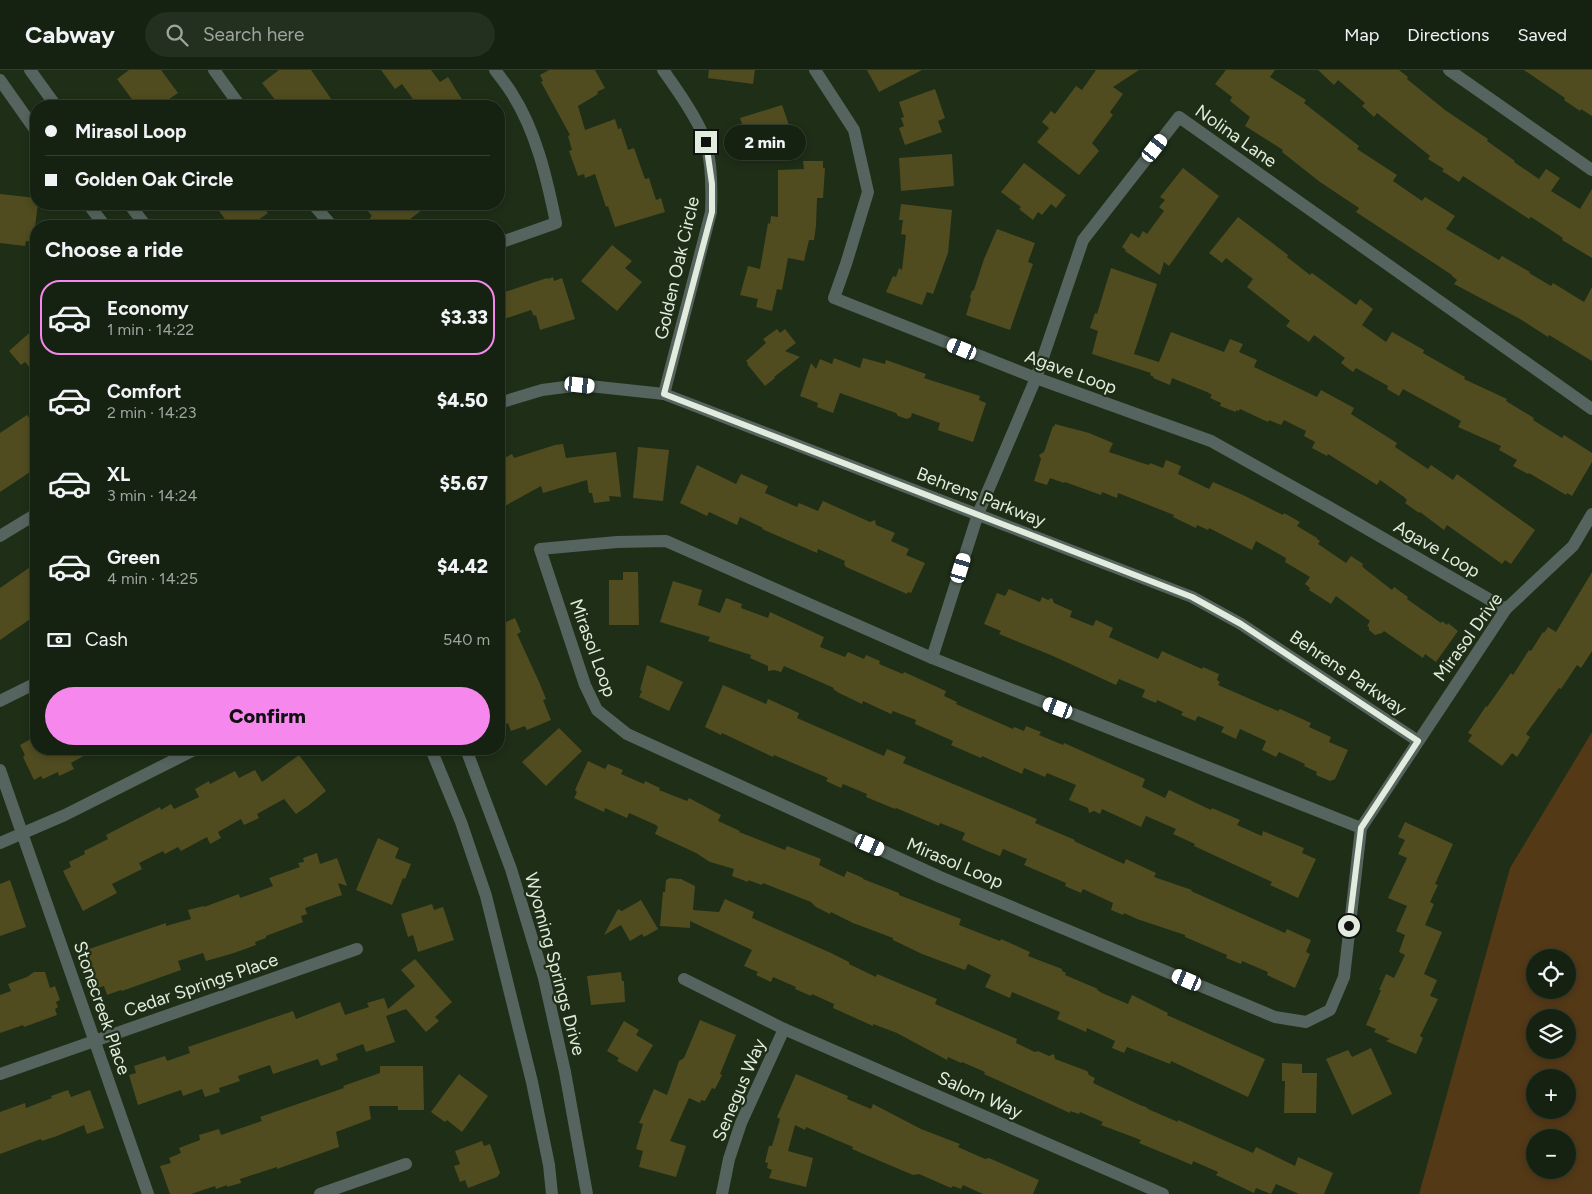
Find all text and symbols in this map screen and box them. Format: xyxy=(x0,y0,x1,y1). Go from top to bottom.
search box xyxy=(145,12,495,57)
text: Cabway xyxy=(25,20,115,49)
icon: search xyxy=(163,21,191,49)
text: Search here xyxy=(203,23,304,46)
text: Map xyxy=(1344,24,1379,46)
text: Directions xyxy=(1407,24,1489,46)
text: Saved xyxy=(1517,24,1567,46)
street label: Nolina Lane xyxy=(1191,100,1281,172)
text: Mirasol Loop xyxy=(75,120,186,143)
callout: 2 min xyxy=(724,124,806,160)
route end xyxy=(695,131,717,153)
car xyxy=(1139,132,1170,164)
text: 2 min xyxy=(745,133,785,152)
text: Golden Oak Circle xyxy=(75,168,233,191)
street label: Golden Oak Circle xyxy=(650,194,704,342)
text: Choose a ride xyxy=(45,236,183,263)
icon: car xyxy=(47,295,92,340)
text: Economy xyxy=(107,297,189,320)
text: $3.33 xyxy=(440,306,488,329)
text: 1 min · 14:22 xyxy=(107,320,194,339)
car xyxy=(945,336,978,362)
street label: Agave Loop xyxy=(1022,345,1120,399)
car xyxy=(564,376,595,394)
icon: car xyxy=(47,378,92,423)
text: Comfort xyxy=(107,380,182,403)
text: $4.50 xyxy=(437,389,488,412)
text: 2 min · 14:23 xyxy=(107,403,196,422)
icon: car xyxy=(47,461,92,506)
street label: Behrens Parkway xyxy=(913,462,1049,532)
text: XL xyxy=(107,463,130,486)
text: $5.67 xyxy=(440,472,488,495)
text: 3 min · 14:24 xyxy=(107,486,197,505)
street label: Agave Loop xyxy=(1390,515,1484,583)
icon: car xyxy=(47,544,92,589)
text: Green xyxy=(107,546,160,569)
car xyxy=(949,551,972,585)
text: $4.42 xyxy=(437,555,488,578)
text: 4 min · 14:25 xyxy=(107,569,198,588)
street label: Mirasol Drive xyxy=(1429,589,1507,685)
street label: Mirasol Loop xyxy=(565,596,621,700)
icon: cash xyxy=(45,626,73,654)
street label: Behrens Parkway xyxy=(1285,626,1411,721)
text: Cash xyxy=(85,628,128,651)
text: 540 m xyxy=(443,630,490,649)
button: Confirm xyxy=(45,687,490,745)
car xyxy=(1041,696,1074,720)
car xyxy=(853,832,886,858)
street label: Mirasol Loop xyxy=(903,833,1007,893)
street label: Wyoming Springs Drive xyxy=(520,870,590,1058)
route start xyxy=(1338,915,1360,937)
street label: Stonecreek Place xyxy=(69,938,135,1078)
street label: Cedar Springs Place xyxy=(121,948,281,1022)
map controls xyxy=(1526,949,1576,1179)
button: locate xyxy=(1526,949,1576,999)
car xyxy=(1170,967,1203,993)
button: layers xyxy=(1526,1009,1576,1059)
street label: Senegus Way xyxy=(708,1035,771,1145)
street label: Salorn Way xyxy=(934,1067,1026,1124)
button: + xyxy=(1526,1069,1576,1119)
button: − xyxy=(1526,1129,1576,1179)

